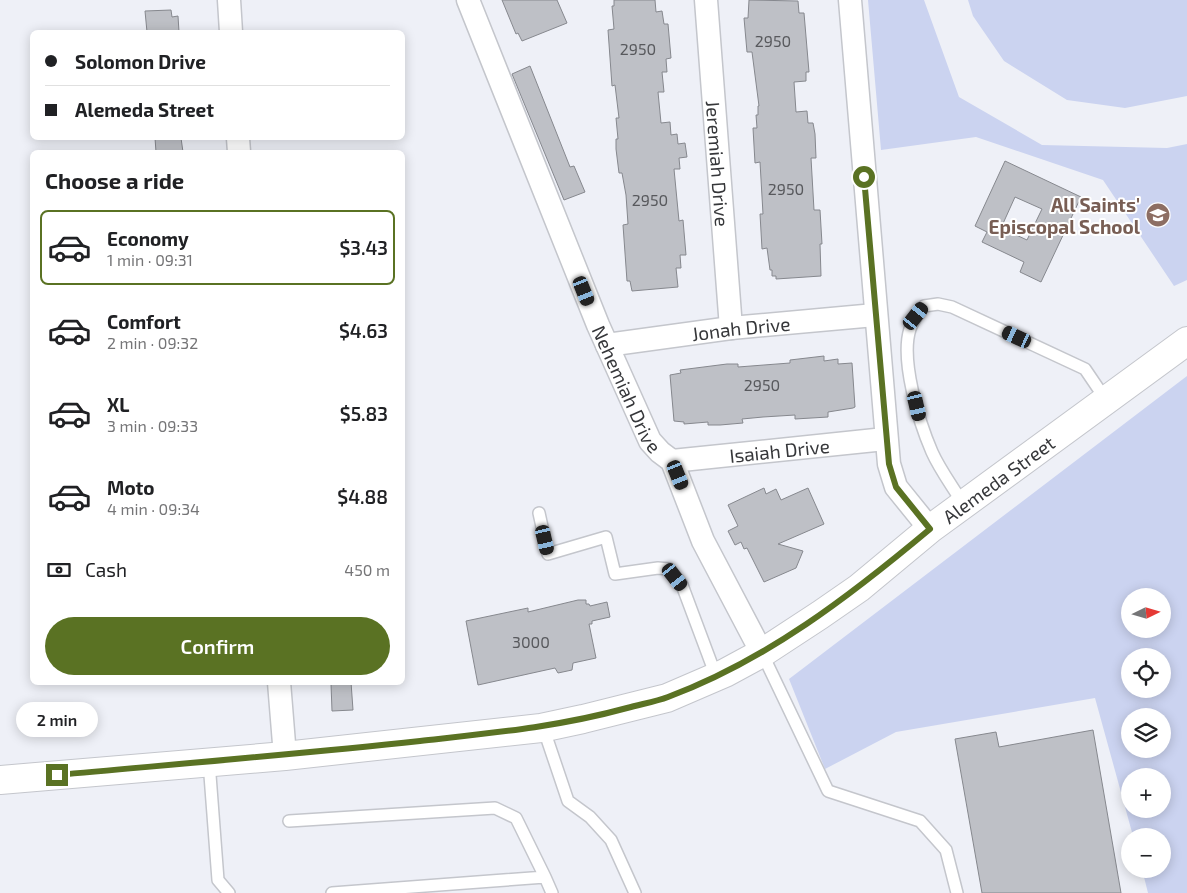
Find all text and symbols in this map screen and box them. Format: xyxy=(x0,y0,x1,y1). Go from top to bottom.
house number: 2950 xyxy=(755,31,791,50)
house number: 2950 xyxy=(620,39,656,58)
text: Solomon Drive xyxy=(75,50,206,73)
text: Alemeda Street xyxy=(75,98,214,121)
street label: Jeremiah Drive xyxy=(702,100,735,227)
route start xyxy=(853,166,875,188)
text: Choose a ride xyxy=(45,167,184,193)
house number: 2950 xyxy=(768,179,804,198)
house number: 2950 xyxy=(632,190,668,209)
place label: All Saints' Episcopal School xyxy=(989,193,1141,238)
school or university icon: All Saints' Episcopal School xyxy=(1145,202,1171,228)
icon: car xyxy=(47,225,92,270)
text: Economy xyxy=(107,227,189,250)
text: $3.43 xyxy=(339,236,388,259)
text: 1 min · 09:31 xyxy=(107,250,193,269)
car xyxy=(571,274,596,308)
car xyxy=(900,300,931,332)
icon: car xyxy=(47,308,92,353)
text: Comfort xyxy=(107,310,181,333)
street label: Jonah Drive xyxy=(690,311,791,345)
text: $4.63 xyxy=(339,319,388,342)
street label: Nehemiah Drive xyxy=(588,322,666,457)
car xyxy=(1000,324,1033,350)
text: 2 min · 09:32 xyxy=(107,333,198,352)
house number: 2950 xyxy=(744,375,780,394)
car xyxy=(906,390,927,422)
icon: car xyxy=(47,391,92,436)
text: XL xyxy=(107,393,129,416)
text: $5.83 xyxy=(340,402,388,425)
text: 3 min · 09:33 xyxy=(107,416,198,435)
street label: Alemeda Street xyxy=(938,431,1059,528)
street label: Isaiah Drive xyxy=(728,433,831,467)
car xyxy=(665,458,690,492)
icon: car xyxy=(47,474,92,519)
text: Moto xyxy=(107,476,155,499)
text: $4.88 xyxy=(337,485,388,508)
text: 4 min · 09:34 xyxy=(107,499,200,518)
car xyxy=(534,524,555,556)
icon: cash xyxy=(45,556,73,584)
text: Cash xyxy=(85,558,127,581)
text: 450 m xyxy=(344,560,390,579)
car xyxy=(659,561,690,593)
north arrow xyxy=(1121,588,1171,638)
map controls xyxy=(1121,588,1171,878)
button: Confirm xyxy=(45,617,390,675)
house number: 3000 xyxy=(512,632,550,651)
button: locate xyxy=(1121,648,1171,698)
callout: 2 min xyxy=(16,702,98,738)
button: layers xyxy=(1121,708,1171,758)
text: 2 min xyxy=(37,710,77,729)
route end xyxy=(46,764,68,786)
button: + xyxy=(1121,768,1171,818)
button: − xyxy=(1121,828,1171,878)

